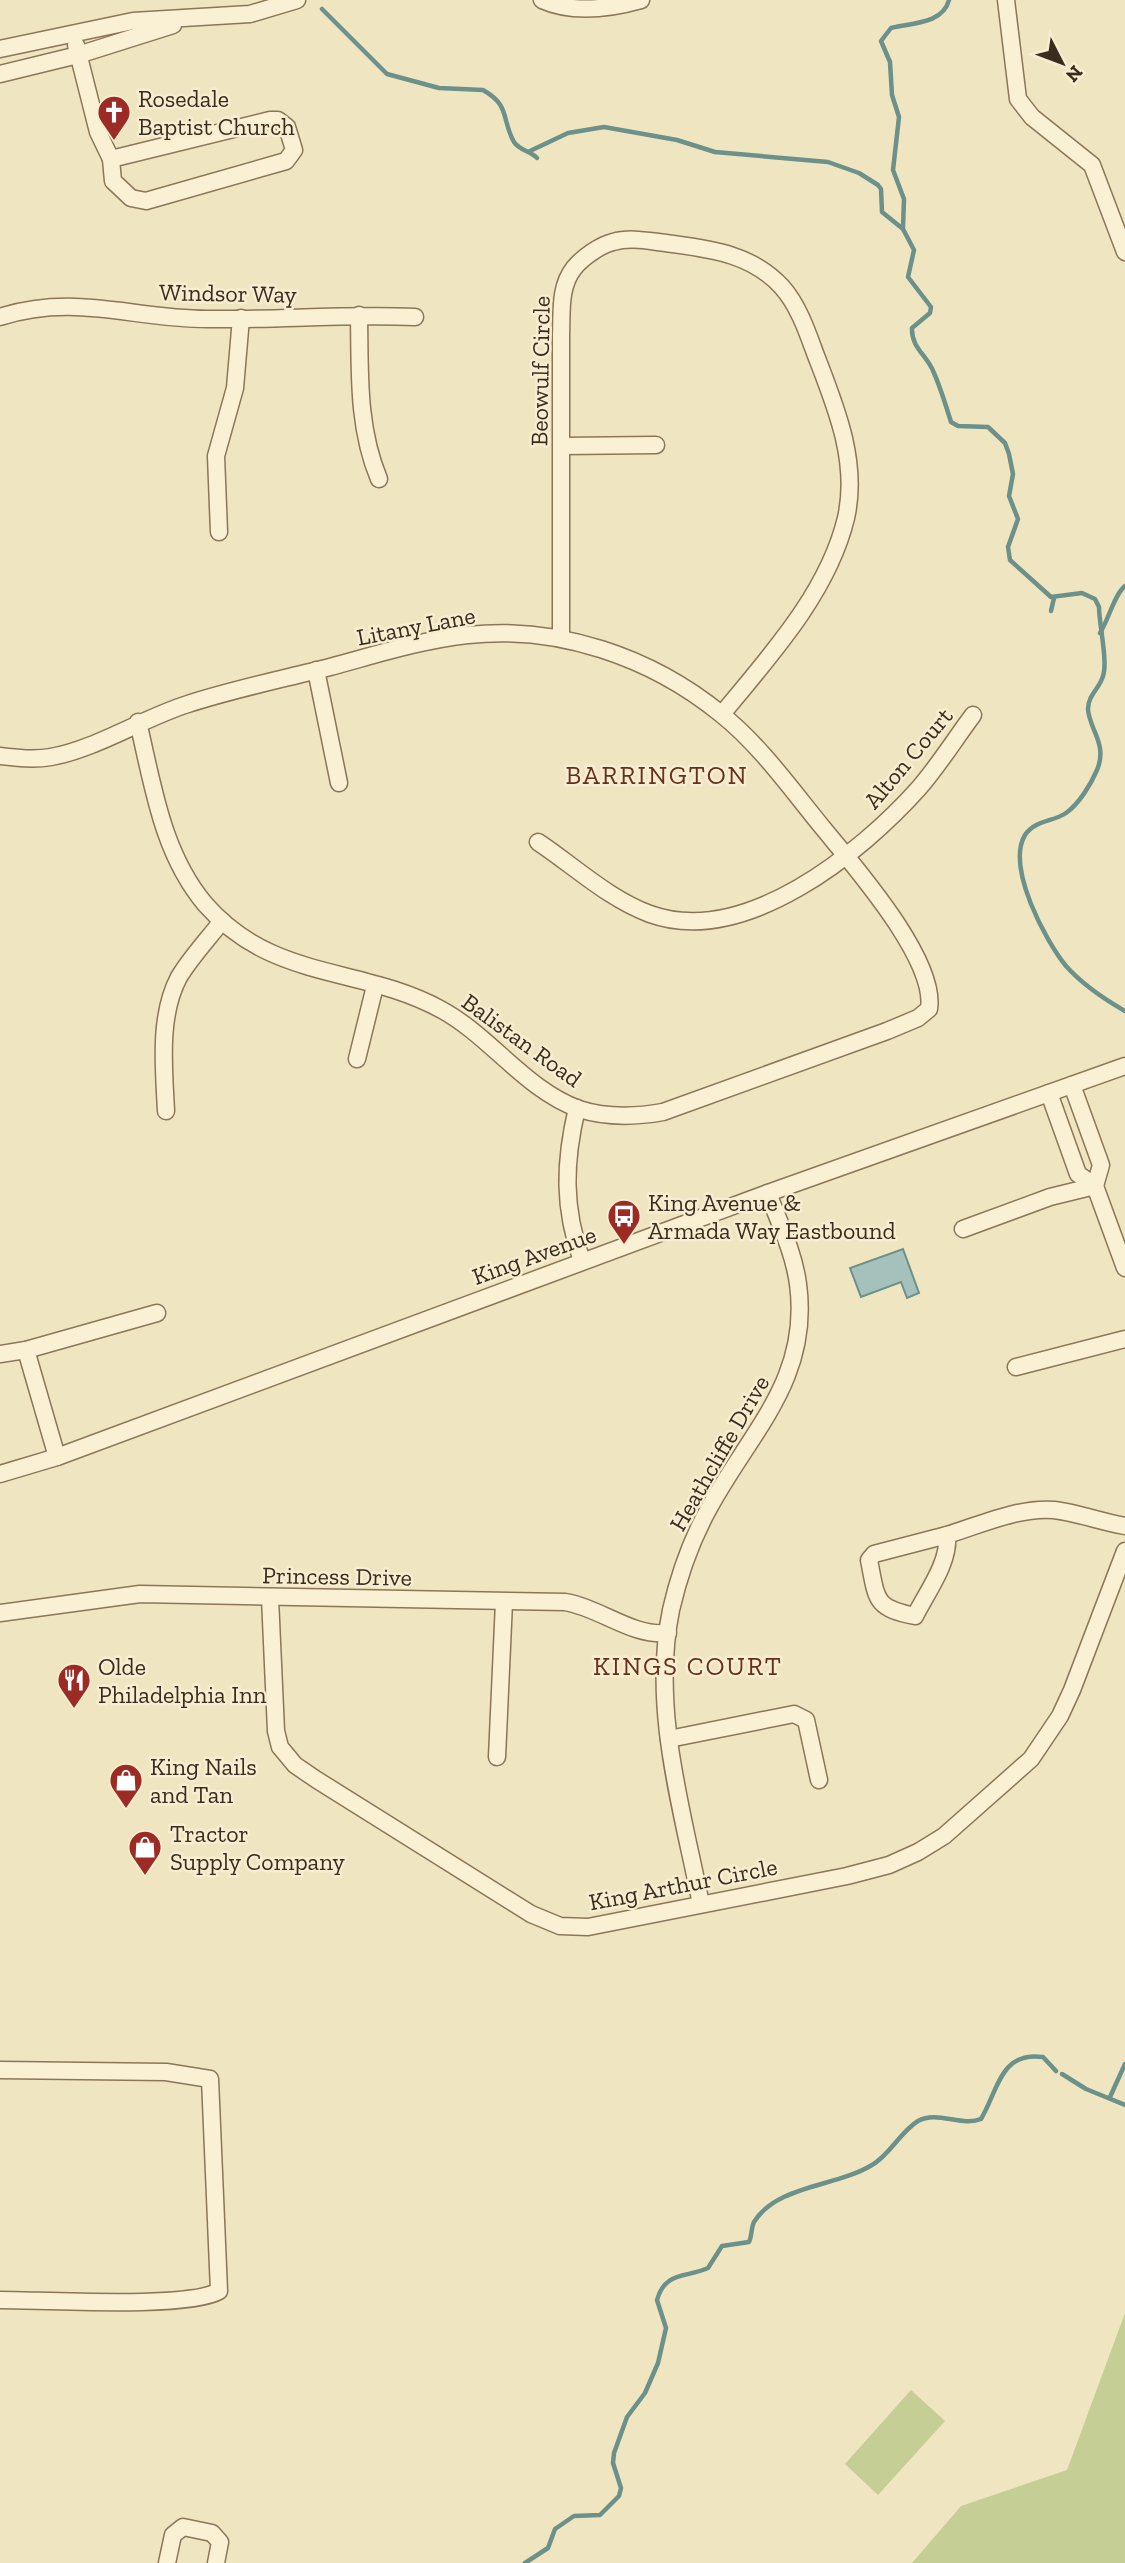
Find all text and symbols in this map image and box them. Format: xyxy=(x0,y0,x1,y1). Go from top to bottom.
north arrow xyxy=(1027,28,1097,98)
text: N xyxy=(1061,61,1088,87)
place label: Rosedale Baptist Church xyxy=(138,84,295,141)
church icon: Rosedale Baptist Church xyxy=(95,93,133,142)
street label: Windsor Way xyxy=(159,277,298,309)
street label: Beowulf Circle xyxy=(524,296,556,446)
street label: Litany Lane xyxy=(354,600,478,652)
street label: Alton Court xyxy=(857,702,959,814)
district label: BARRINGTON xyxy=(565,759,749,791)
street label: Balistan Road xyxy=(456,987,588,1093)
place label: King Avenue & Armada Way Eastbound xyxy=(648,1188,896,1245)
bus stop icon: King Avenue & Armada Way Eastbound xyxy=(605,1197,643,1246)
street label: King Avenue xyxy=(468,1219,600,1291)
street label: Heathcliffe Drive xyxy=(663,1370,775,1536)
street label: Princess Drive xyxy=(262,1560,412,1592)
district label: KINGS COURT xyxy=(593,1650,783,1682)
place label: Olde Philadelphia Inn xyxy=(98,1652,267,1709)
restaurant icon: Olde Philadelphia Inn xyxy=(55,1661,93,1710)
place label: King Nails and Tan xyxy=(150,1752,257,1809)
shop icon: King Nails and Tan xyxy=(107,1761,145,1810)
place label: Tractor Supply Company xyxy=(170,1819,345,1876)
shop icon: Tractor Supply Company xyxy=(126,1828,164,1877)
street label: King Arthur Circle xyxy=(586,1852,780,1916)

